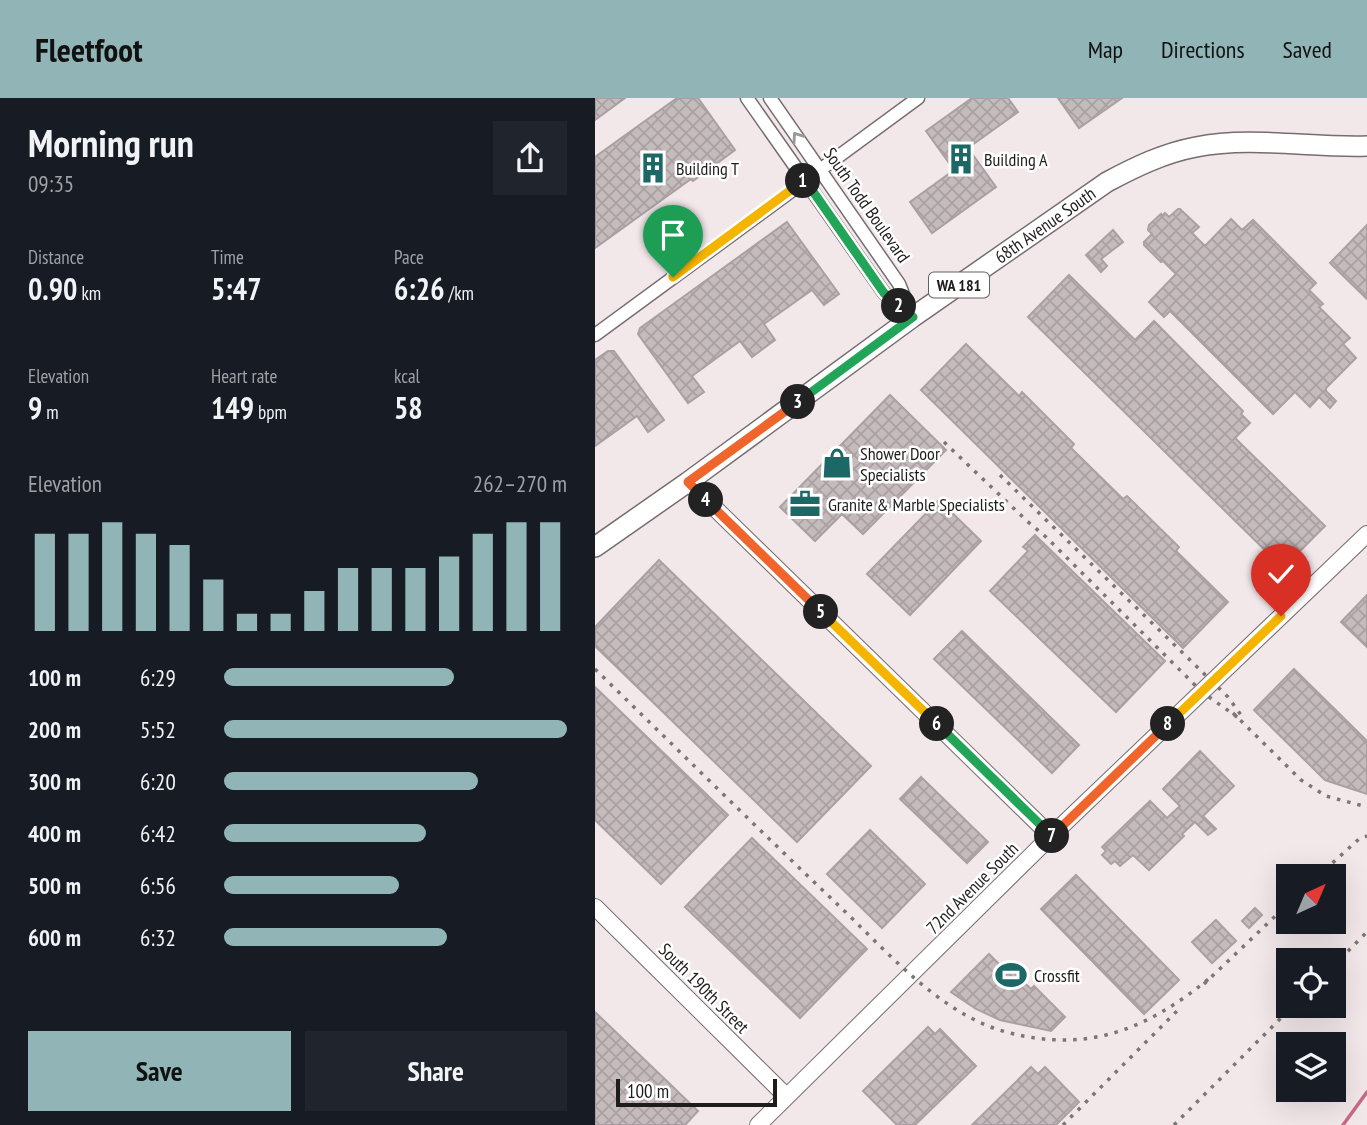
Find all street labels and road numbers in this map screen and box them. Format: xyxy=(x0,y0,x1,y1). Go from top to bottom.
street label: South Todd Boulevard xyxy=(819,143,915,267)
street label: 68th Avenue South xyxy=(990,182,1100,268)
road number: WA 181 xyxy=(929,272,989,298)
street label: 72nd Avenue South xyxy=(921,837,1023,939)
street label: South 190th Street xyxy=(654,938,754,1038)

